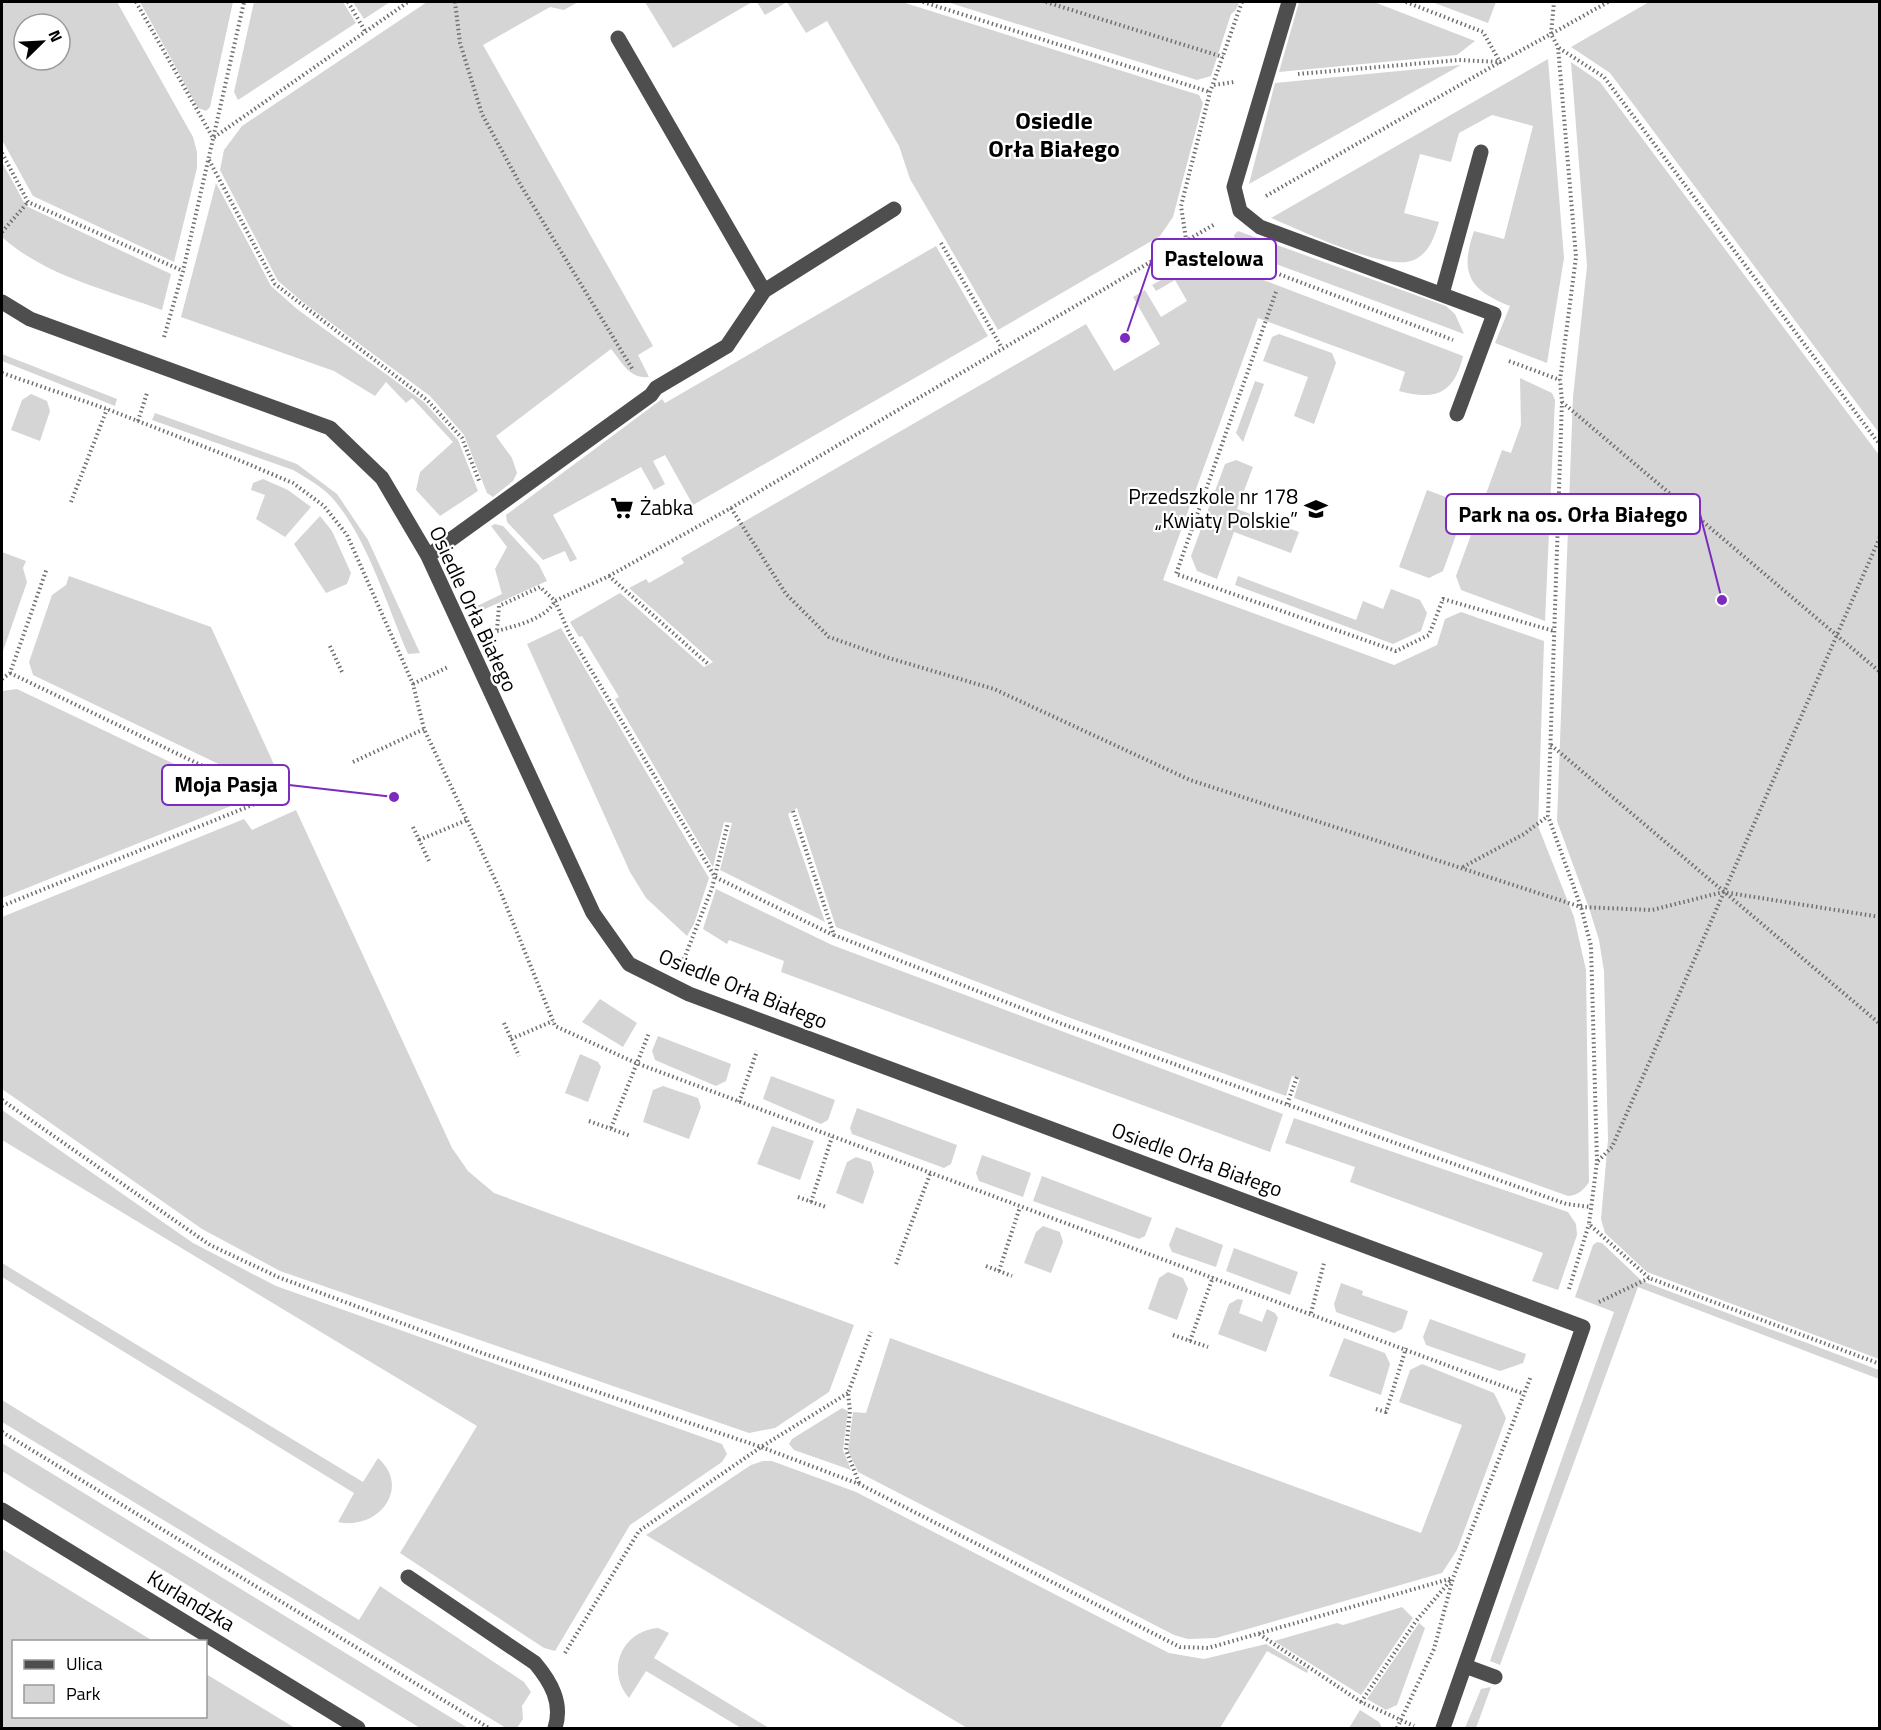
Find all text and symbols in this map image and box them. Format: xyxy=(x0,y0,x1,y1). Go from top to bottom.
north arrow xyxy=(12,12,72,72)
text: N xyxy=(42,26,69,46)
district label: Osiedle Orła Białego xyxy=(988,102,1120,166)
callout: Pastelowa xyxy=(1152,239,1276,279)
text: Pastelowa xyxy=(1164,241,1264,275)
place label: Przedszkole nr 178 „Kwiaty Polskie” xyxy=(1128,480,1298,536)
place label: Żabka xyxy=(640,491,694,523)
callout: Park na os. Orła Białego xyxy=(1446,494,1700,534)
supermarket icon: Żabka xyxy=(609,495,635,521)
school or university icon: Przedszkole nr 178 „Kwiaty Polskie” xyxy=(1303,496,1329,522)
text: Park na os. Orła Białego xyxy=(1458,497,1688,531)
street label: Osiedle Orła Białego xyxy=(421,520,526,697)
callout: Moja Pasja xyxy=(162,765,289,805)
text: Moja Pasja xyxy=(174,767,278,801)
street label: Osiedle Orła Białego xyxy=(654,940,833,1037)
street label: Osiedle Orła Białego xyxy=(1107,1113,1287,1205)
street label: Kurlandzka xyxy=(141,1561,242,1639)
legend xyxy=(12,1640,207,1718)
text: Ulica xyxy=(66,1650,103,1677)
text: Park xyxy=(66,1680,101,1707)

